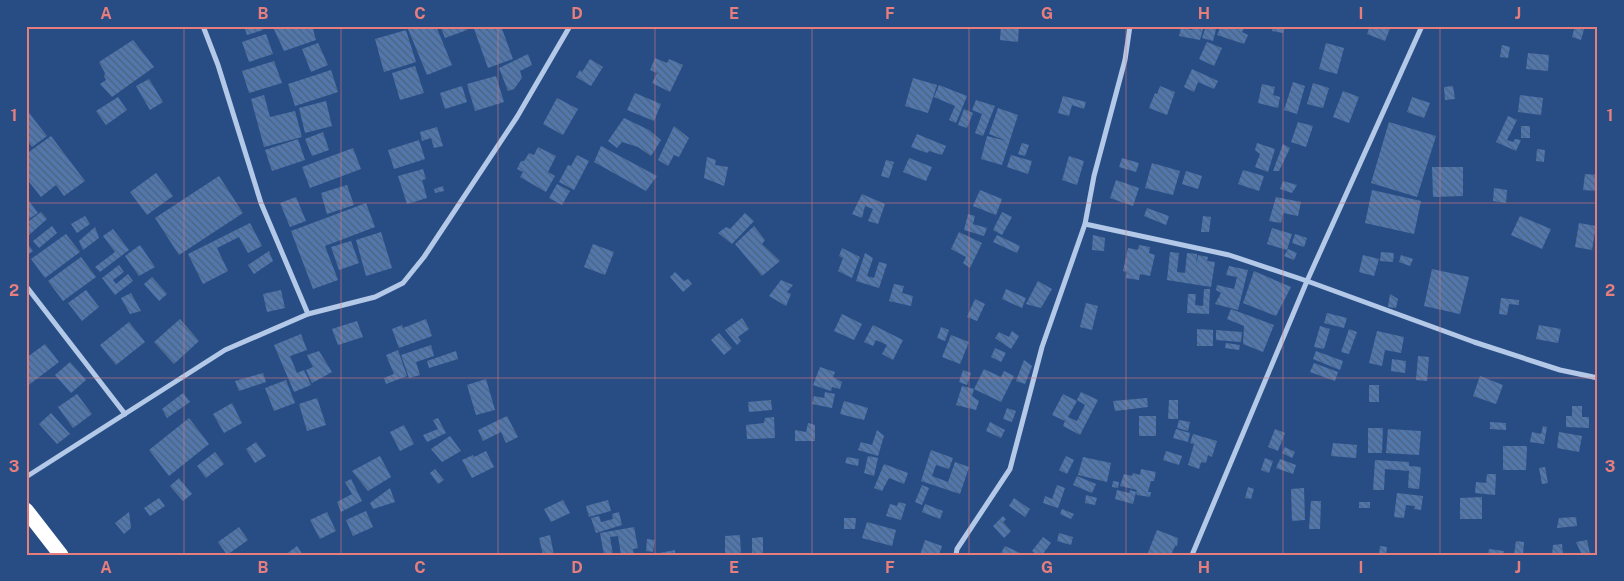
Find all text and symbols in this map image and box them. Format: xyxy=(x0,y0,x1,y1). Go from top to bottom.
text: A xyxy=(100,4,112,23)
text: B xyxy=(258,4,269,23)
text: C xyxy=(414,4,426,23)
text: D xyxy=(571,4,583,23)
text: E xyxy=(729,4,739,23)
text: F xyxy=(885,4,895,23)
text: G xyxy=(1041,4,1053,23)
text: H xyxy=(1198,4,1210,23)
text: I xyxy=(1359,4,1363,23)
text: J xyxy=(1515,4,1521,23)
text: 1 xyxy=(11,106,17,125)
text: 1 xyxy=(1607,106,1613,125)
text: 2 xyxy=(9,281,19,300)
text: 2 xyxy=(1605,281,1615,300)
text: 3 xyxy=(9,457,19,476)
text: 3 xyxy=(1605,457,1615,476)
text: A xyxy=(100,558,112,577)
text: B xyxy=(258,558,269,577)
text: C xyxy=(414,558,426,577)
text: D xyxy=(571,558,583,577)
text: E xyxy=(729,558,739,577)
text: F xyxy=(885,558,895,577)
text: G xyxy=(1041,558,1053,577)
text: H xyxy=(1198,558,1210,577)
text: I xyxy=(1359,558,1363,577)
text: J xyxy=(1515,558,1521,577)

